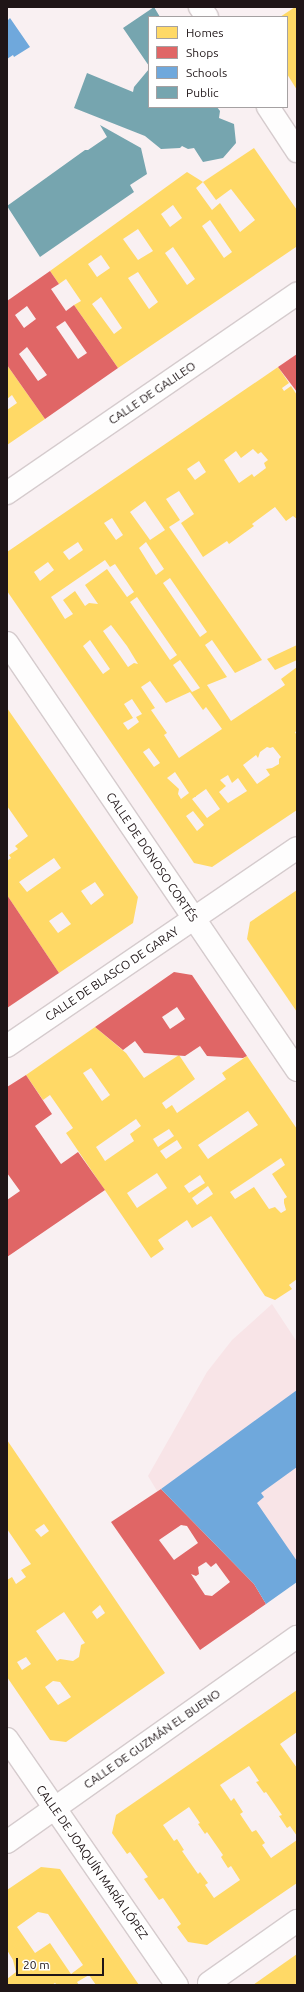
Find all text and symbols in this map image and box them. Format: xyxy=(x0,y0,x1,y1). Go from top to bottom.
legend xyxy=(148,16,288,108)
text: Homes xyxy=(186,26,224,39)
text: Shops xyxy=(186,46,218,59)
text: Schools xyxy=(186,66,227,79)
text: Public xyxy=(186,86,219,99)
street label: CALLE DE GALILEO xyxy=(106,359,198,427)
street label: CALLE DE DONOSO CORTÉS xyxy=(103,790,201,924)
street label: CALLE DE BLASCO DE GARAY xyxy=(42,924,182,1024)
street label: CALLE DE GUZMÁN EL BUENO xyxy=(81,1686,223,1792)
street label: CALLE DE JOAQUÍN MARÍA LÓPEZ xyxy=(33,1782,151,1942)
scale bar xyxy=(18,1950,106,1976)
text: 20 m xyxy=(23,1958,50,1971)

